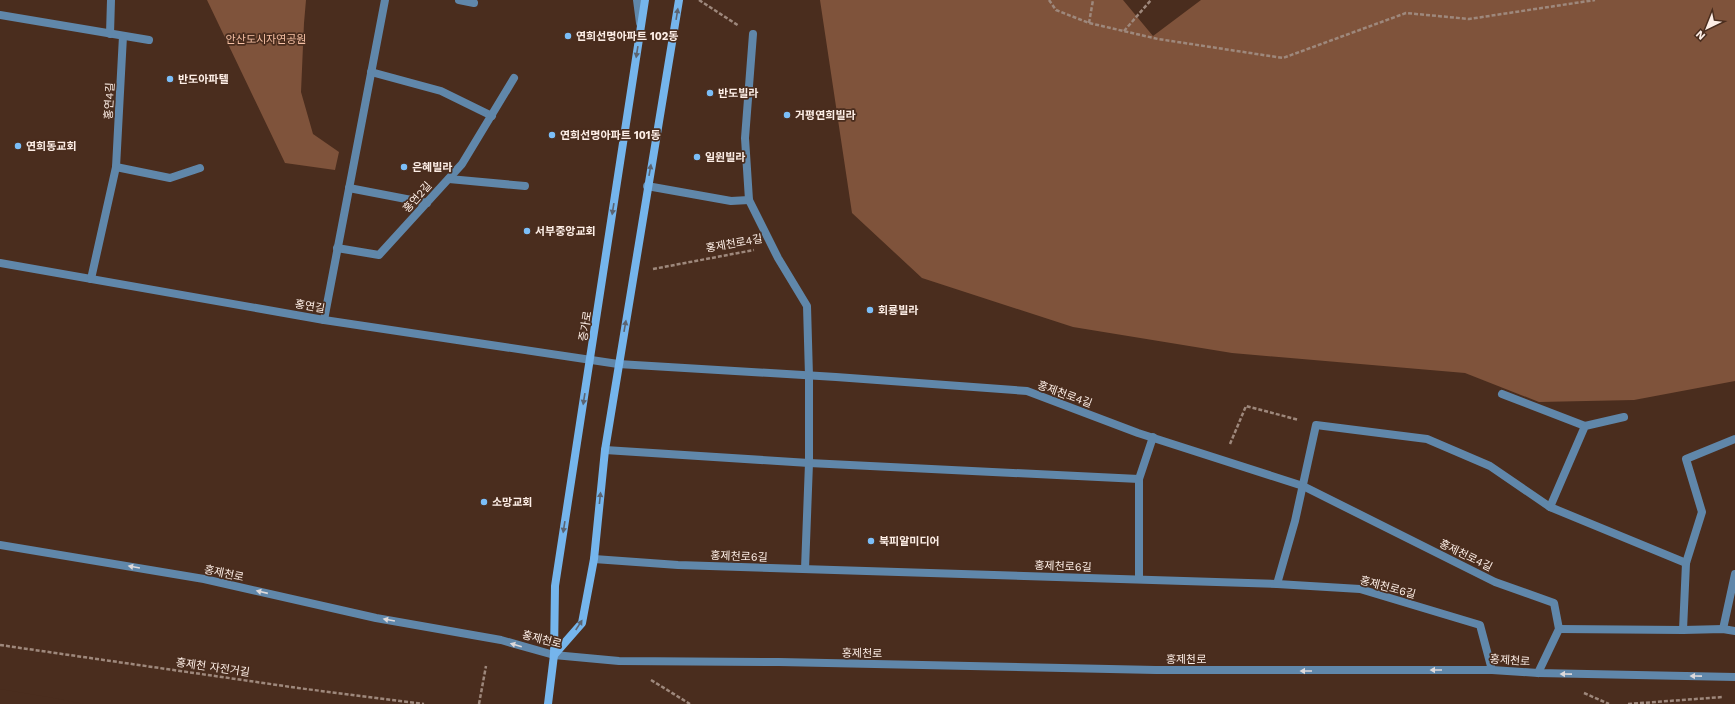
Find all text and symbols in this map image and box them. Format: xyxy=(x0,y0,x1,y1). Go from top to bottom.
one-way arrow xyxy=(674,8,680,20)
north arrow xyxy=(1687,8,1727,48)
text: N xyxy=(1693,27,1708,42)
place label: 연희선명아파트 102동 xyxy=(576,30,678,43)
marker: 연희선명아파트 102동 xyxy=(563,31,573,41)
park label: 안산도시자연공원 xyxy=(226,33,306,46)
one-way arrow xyxy=(634,46,640,58)
place label: 반도아파텔 xyxy=(178,73,229,86)
marker: 반도아파텔 xyxy=(165,74,175,84)
street label: 홍연4길 xyxy=(102,82,117,120)
place label: 반도빌라 xyxy=(718,87,758,100)
marker: 반도빌라 xyxy=(705,88,715,98)
place label: 거평연희빌라 xyxy=(795,109,856,122)
marker: 거평연희빌라 xyxy=(782,110,792,120)
place label: 연희선명아파트 101동 xyxy=(560,129,661,142)
marker: 연희선명아파트 101동 xyxy=(547,130,557,140)
place label: 연희동교회 xyxy=(26,140,77,153)
marker: 연희동교회 xyxy=(13,141,23,151)
place label: 일원빌라 xyxy=(705,151,745,164)
marker: 일원빌라 xyxy=(692,152,702,162)
place label: 은혜빌라 xyxy=(412,161,452,174)
marker: 은혜빌라 xyxy=(399,162,409,172)
one-way arrow xyxy=(647,164,653,176)
street label: 홍연2길 xyxy=(400,179,435,215)
one-way arrow xyxy=(610,203,616,215)
place label: 서부중앙교회 xyxy=(535,225,596,238)
marker: 서부중앙교회 xyxy=(522,226,532,236)
street label: 홍제천로4길 xyxy=(705,232,763,255)
street label: 홍연길 xyxy=(294,297,326,316)
place label: 회룡빌라 xyxy=(878,304,918,317)
marker: 회룡빌라 xyxy=(865,305,875,315)
street label: 증가로 xyxy=(577,310,594,342)
one-way arrow xyxy=(622,320,628,332)
street label: 홍제천로4길 xyxy=(1036,379,1094,410)
one-way arrow xyxy=(581,392,587,405)
one-way arrow xyxy=(597,492,603,504)
place label: 소망교회 xyxy=(492,496,532,509)
marker: 소망교회 xyxy=(479,497,489,507)
one-way arrow xyxy=(561,521,567,533)
place label: 북피알미디어 xyxy=(879,535,940,548)
marker: 북피알미디어 xyxy=(866,536,876,546)
street label: 홍제천로4길 xyxy=(1437,537,1494,574)
street label: 홍제천로6길 xyxy=(710,549,768,564)
street label: 홍제천로6길 xyxy=(1034,559,1092,574)
street label: 홍제천로 xyxy=(203,563,245,584)
one-way arrow xyxy=(128,564,140,570)
street label: 홍제천로6길 xyxy=(1359,574,1417,601)
one-way arrow xyxy=(256,589,268,595)
one-way arrow xyxy=(383,617,395,623)
one-way arrow xyxy=(575,620,582,631)
street label: 홍제천로 xyxy=(521,628,563,651)
one-way arrow xyxy=(510,642,522,648)
street label: 홍제천로 xyxy=(842,647,882,660)
street label: 홍제천로 xyxy=(1166,653,1206,666)
street label: 홍제천로 xyxy=(1489,653,1531,668)
street label: 홍제천 자전거길 xyxy=(175,656,251,679)
one-way arrow xyxy=(1429,667,1442,673)
one-way arrow xyxy=(1299,668,1312,674)
one-way arrow xyxy=(1559,671,1572,677)
one-way arrow xyxy=(1690,673,1702,680)

